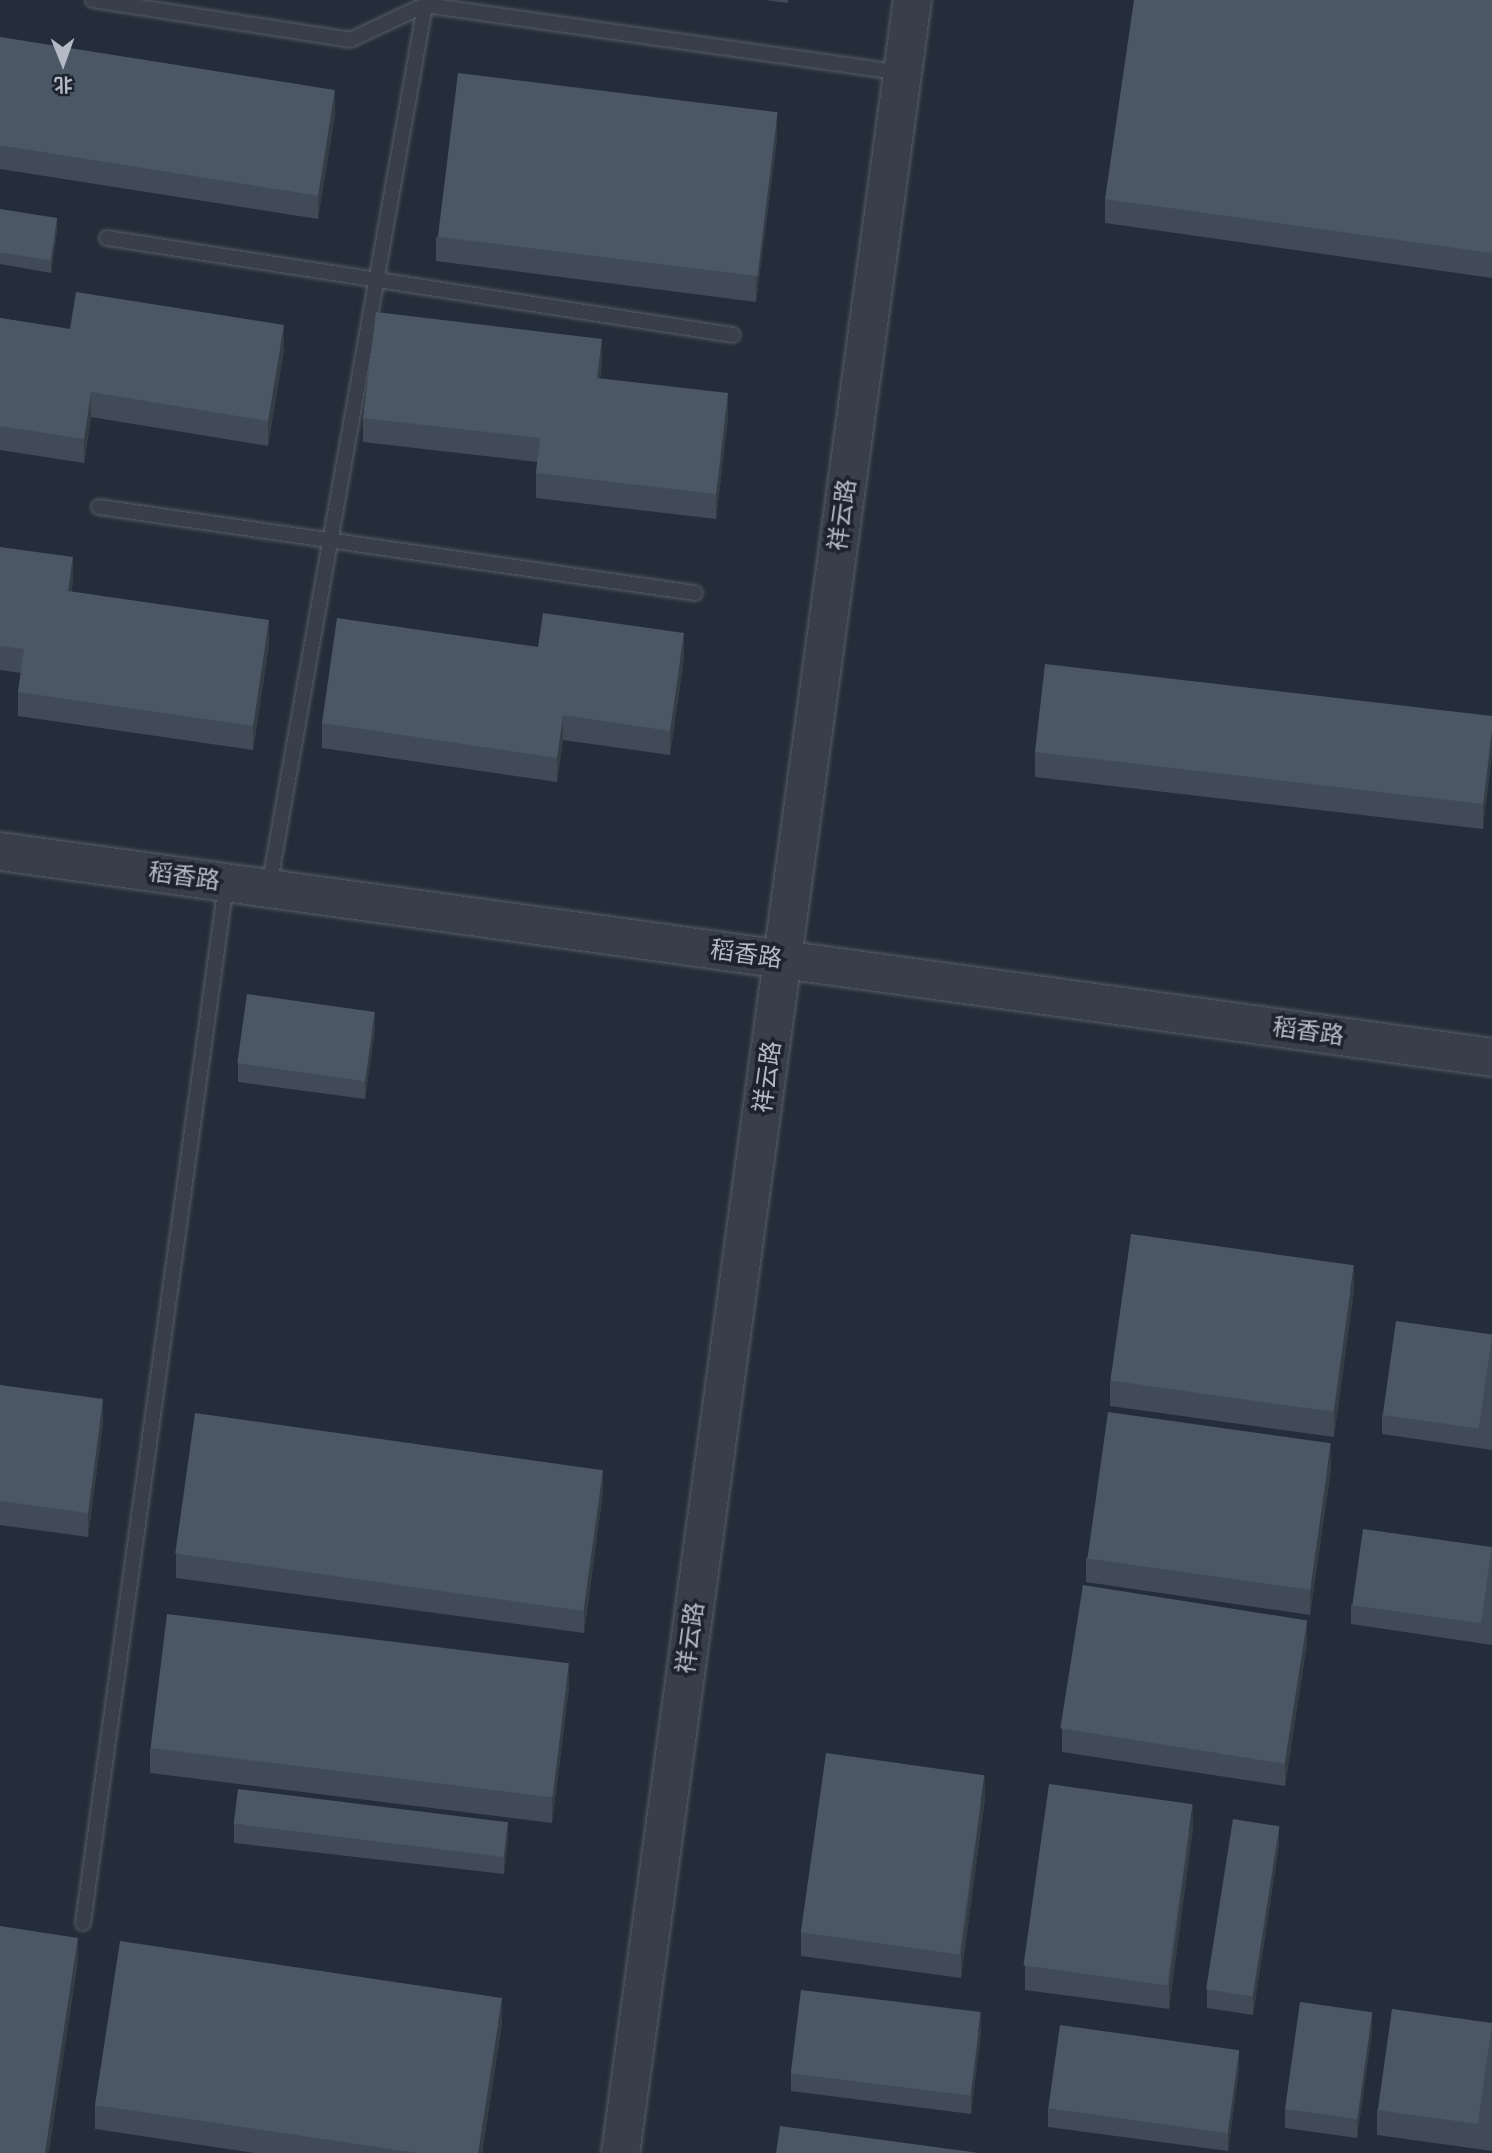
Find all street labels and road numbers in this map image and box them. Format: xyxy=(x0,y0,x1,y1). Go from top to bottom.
street label: 祥云路 xyxy=(824,477,862,553)
street label: 稻香路 xyxy=(146,858,222,896)
street label: 稻香路 xyxy=(708,936,784,974)
street label: 稻香路 xyxy=(1270,1013,1346,1051)
street label: 祥云路 xyxy=(749,1039,787,1115)
street label: 祥云路 xyxy=(672,1600,710,1676)

